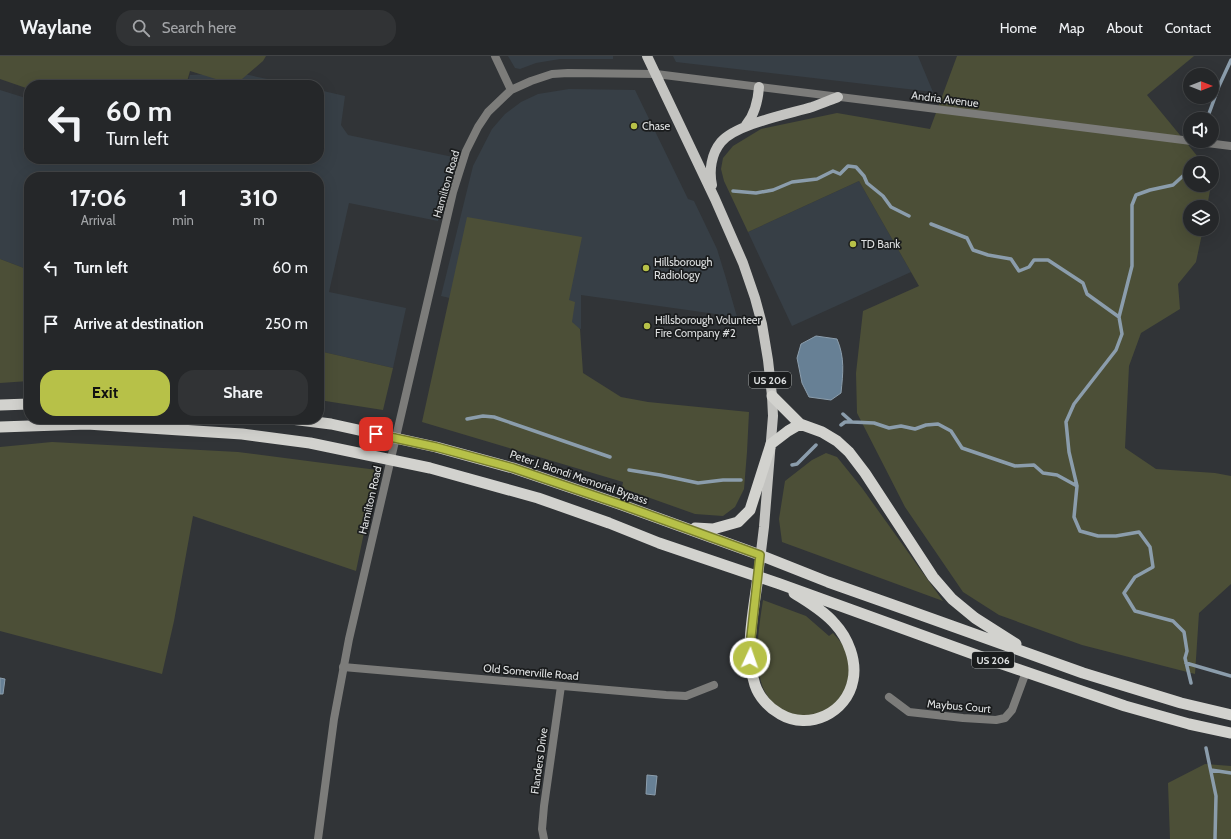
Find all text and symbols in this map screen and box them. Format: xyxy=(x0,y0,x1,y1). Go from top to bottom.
search box xyxy=(116,10,396,46)
text: Waylane xyxy=(20,16,92,39)
icon: search xyxy=(130,17,152,39)
text: Search here xyxy=(162,19,236,37)
text: Home xyxy=(1000,19,1037,37)
text: Map xyxy=(1059,19,1084,37)
text: About xyxy=(1106,19,1143,37)
text: Contact xyxy=(1165,19,1211,37)
north arrow xyxy=(1183,68,1219,104)
map controls xyxy=(1183,68,1219,236)
street label: Andria Avenue xyxy=(911,88,980,110)
text: 60 m xyxy=(106,94,172,128)
icon: left xyxy=(40,96,92,148)
button: sound xyxy=(1183,112,1219,148)
place label: Chase xyxy=(642,119,671,133)
marker: Chase xyxy=(629,121,639,131)
text: Turn left xyxy=(106,128,169,150)
street label: Hamilton Road xyxy=(430,149,462,219)
button: search xyxy=(1183,156,1219,192)
text: 17:06 xyxy=(70,183,127,212)
text: 1 xyxy=(179,183,187,212)
text: 310 xyxy=(240,183,278,212)
button: layers xyxy=(1183,200,1219,236)
text: Arrival xyxy=(81,212,115,228)
text: min xyxy=(172,212,194,228)
text: m xyxy=(253,212,265,228)
place label: TD Bank xyxy=(861,237,900,251)
marker: TD Bank xyxy=(848,239,858,249)
place label: Hillsborough Radiology xyxy=(654,255,713,282)
icon: left xyxy=(40,257,62,279)
text: Turn left xyxy=(74,259,128,277)
text: 60 m xyxy=(272,259,308,277)
marker: Hillsborough Radiology xyxy=(641,263,651,273)
icon: arrive xyxy=(40,313,62,335)
place label: Hillsborough Volunteer Fire Company #2 xyxy=(655,313,761,340)
text: Arrive at destination xyxy=(74,315,204,333)
text: 250 m xyxy=(265,315,308,333)
marker: Hillsborough Volunteer Fire Company #2 xyxy=(642,321,652,331)
button: Exit xyxy=(40,370,170,416)
button: Share xyxy=(178,370,308,416)
road number: US 206 xyxy=(749,372,791,388)
pin xyxy=(359,417,393,451)
icon: arrive xyxy=(365,423,387,445)
street label: Peter J. Biondi Memorial Bypass xyxy=(508,447,650,507)
street label: Hamilton Road xyxy=(355,464,385,536)
position arrow xyxy=(729,637,771,679)
road number: US 206 xyxy=(972,652,1014,668)
street label: Old Somerville Road xyxy=(483,661,579,683)
street label: Maybus Court xyxy=(927,696,992,716)
street label: Flanders Drive xyxy=(527,727,551,795)

